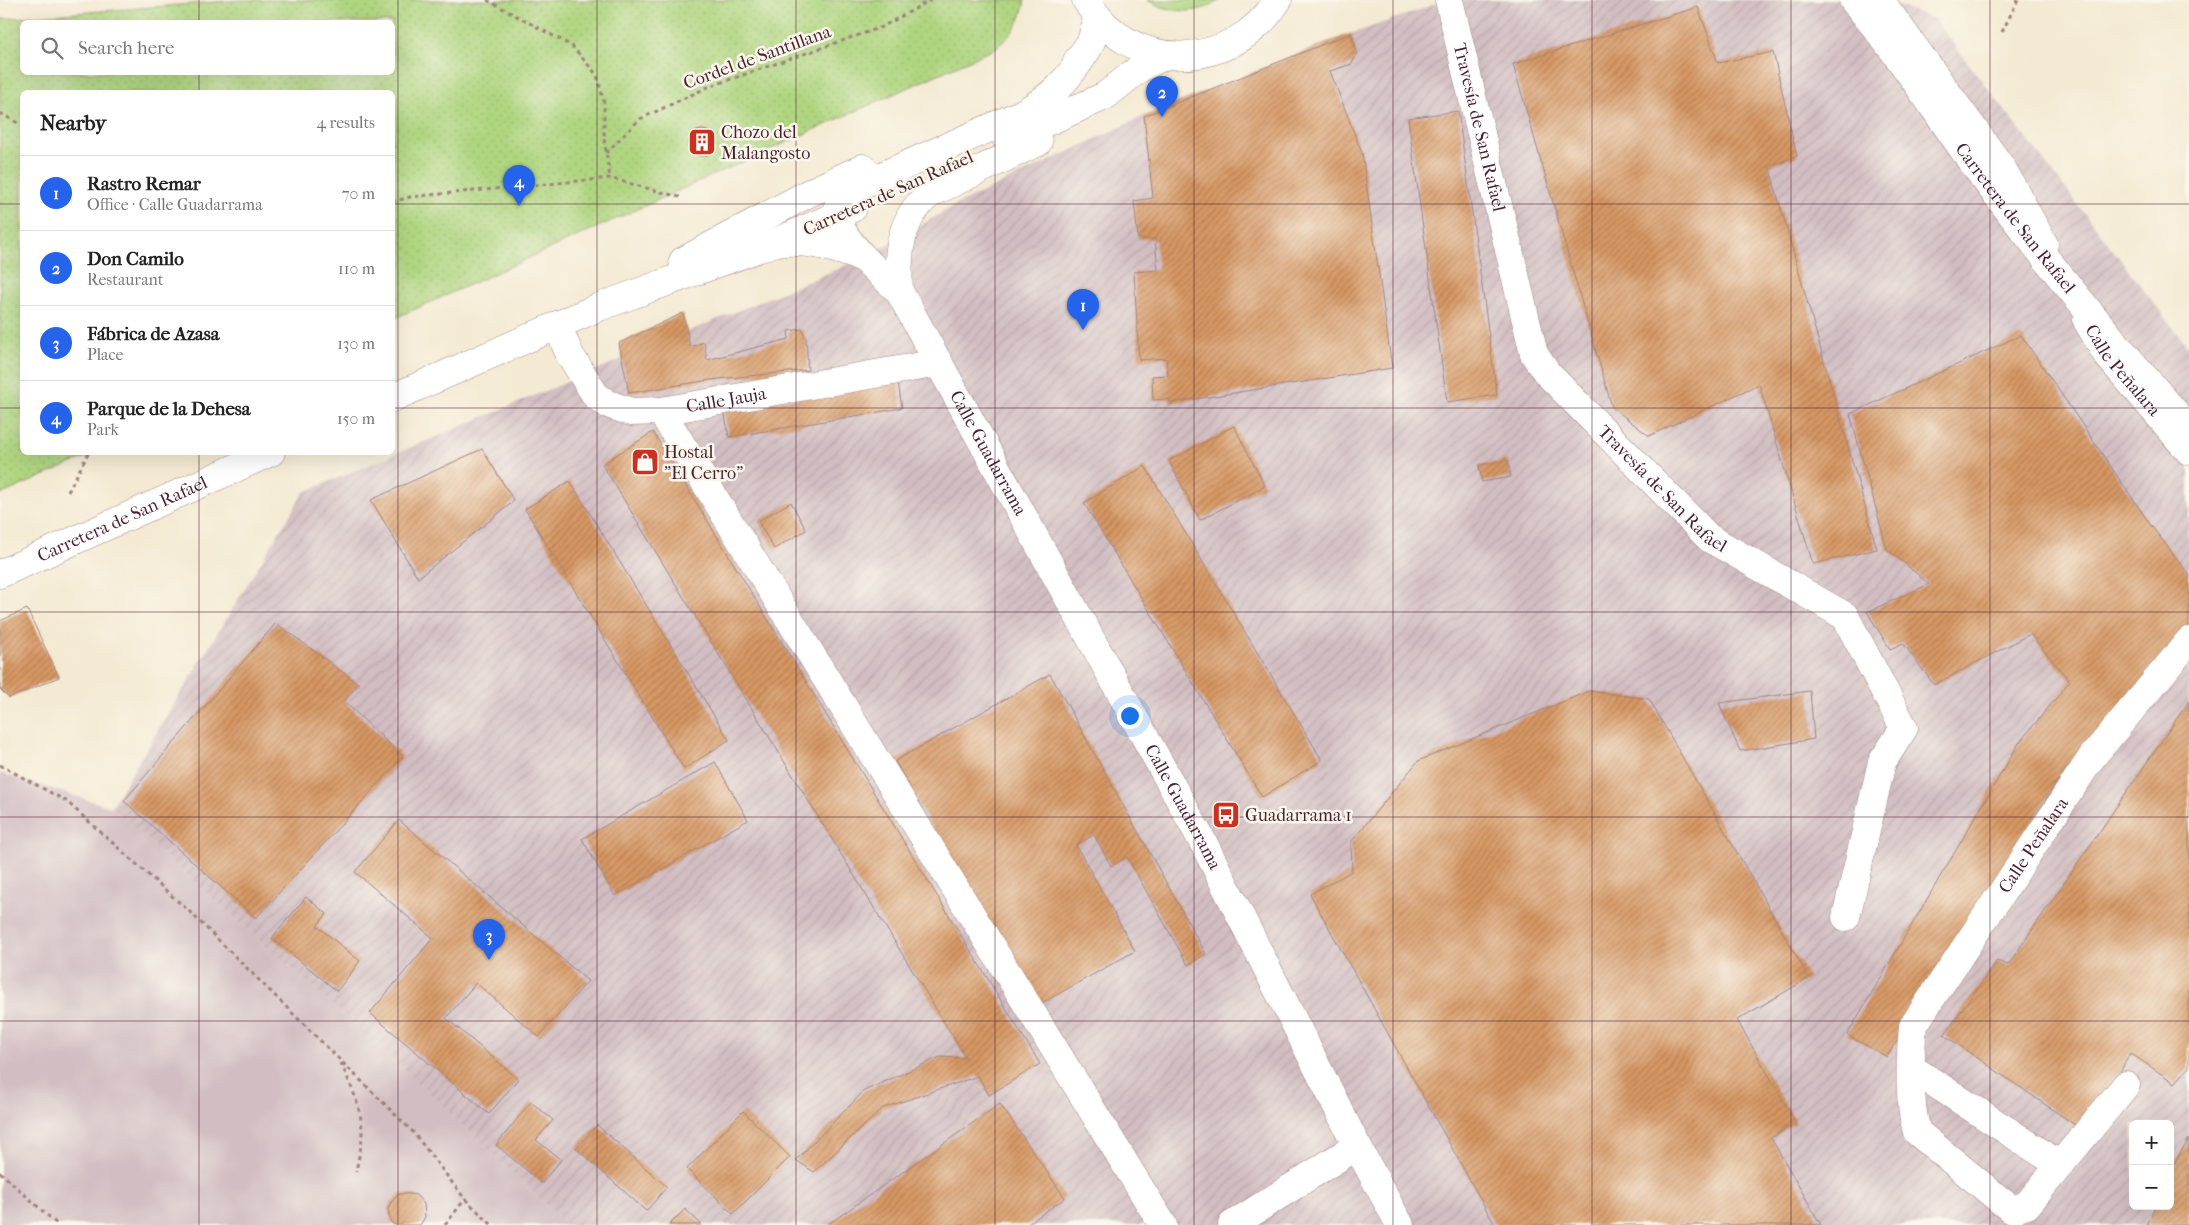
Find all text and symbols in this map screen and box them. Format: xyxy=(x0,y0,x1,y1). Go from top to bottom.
search box xyxy=(20,20,395,75)
street label: Cordel de Santillana xyxy=(681,21,834,94)
icon: search xyxy=(38,34,66,62)
text: Search here xyxy=(78,37,174,59)
street label: Travesía de San Rafael xyxy=(1449,41,1509,214)
pin: 2 xyxy=(1146,76,1178,117)
text: Nearby xyxy=(40,111,106,135)
text: 4 results xyxy=(317,113,375,132)
place label: Chozo del Malangosto xyxy=(721,122,810,164)
building icon: Chozo del Malangosto xyxy=(687,127,717,157)
street label: Carretera de San Rafael xyxy=(1951,139,2080,298)
street label: Carretera de San Rafael xyxy=(800,146,977,240)
pin: 4 xyxy=(503,165,535,206)
text: Rastro Remar xyxy=(87,173,201,195)
text: 1 xyxy=(53,184,59,203)
text: 70 m xyxy=(342,184,375,203)
text: Office · Calle Guadarrama xyxy=(87,195,263,214)
text: Don Camilo xyxy=(87,248,184,270)
text: 2 xyxy=(52,259,60,278)
text: 110 m xyxy=(338,259,375,278)
text: Restaurant xyxy=(87,270,163,289)
pin: 1 xyxy=(1067,289,1099,330)
street label: Calle Peñalara xyxy=(2080,321,2165,421)
text: Fábrica de Azasa xyxy=(87,323,220,345)
text: 3 xyxy=(53,334,59,353)
text: 130 m xyxy=(337,334,375,353)
text: Place xyxy=(87,345,123,364)
street label: Calle Jauja xyxy=(684,383,768,417)
street label: Calle Guadarrama xyxy=(945,387,1031,520)
text: Parque de la Dehesa xyxy=(87,398,251,420)
text: 4 xyxy=(51,409,61,428)
text: 150 m xyxy=(337,409,375,428)
text: Park xyxy=(87,420,119,439)
street label: Travesía de San Rafael xyxy=(1594,421,1730,557)
place label: Hostal "El Cerro" xyxy=(664,442,743,484)
shop icon: Hostal "El Cerro" xyxy=(630,447,660,477)
street label: Carretera de San Rafael xyxy=(34,472,211,567)
your location xyxy=(1117,703,1143,729)
street label: Calle Guadarrama xyxy=(1140,741,1225,874)
street label: Calle Peñalara xyxy=(1994,793,2073,897)
bus stop icon: Guadarrama 1 xyxy=(1211,800,1241,830)
place label: Guadarrama 1 xyxy=(1245,805,1352,826)
pin: 3 xyxy=(473,919,505,960)
map controls xyxy=(2129,1120,2174,1210)
button: + xyxy=(2129,1120,2174,1165)
button: − xyxy=(2129,1165,2174,1210)

